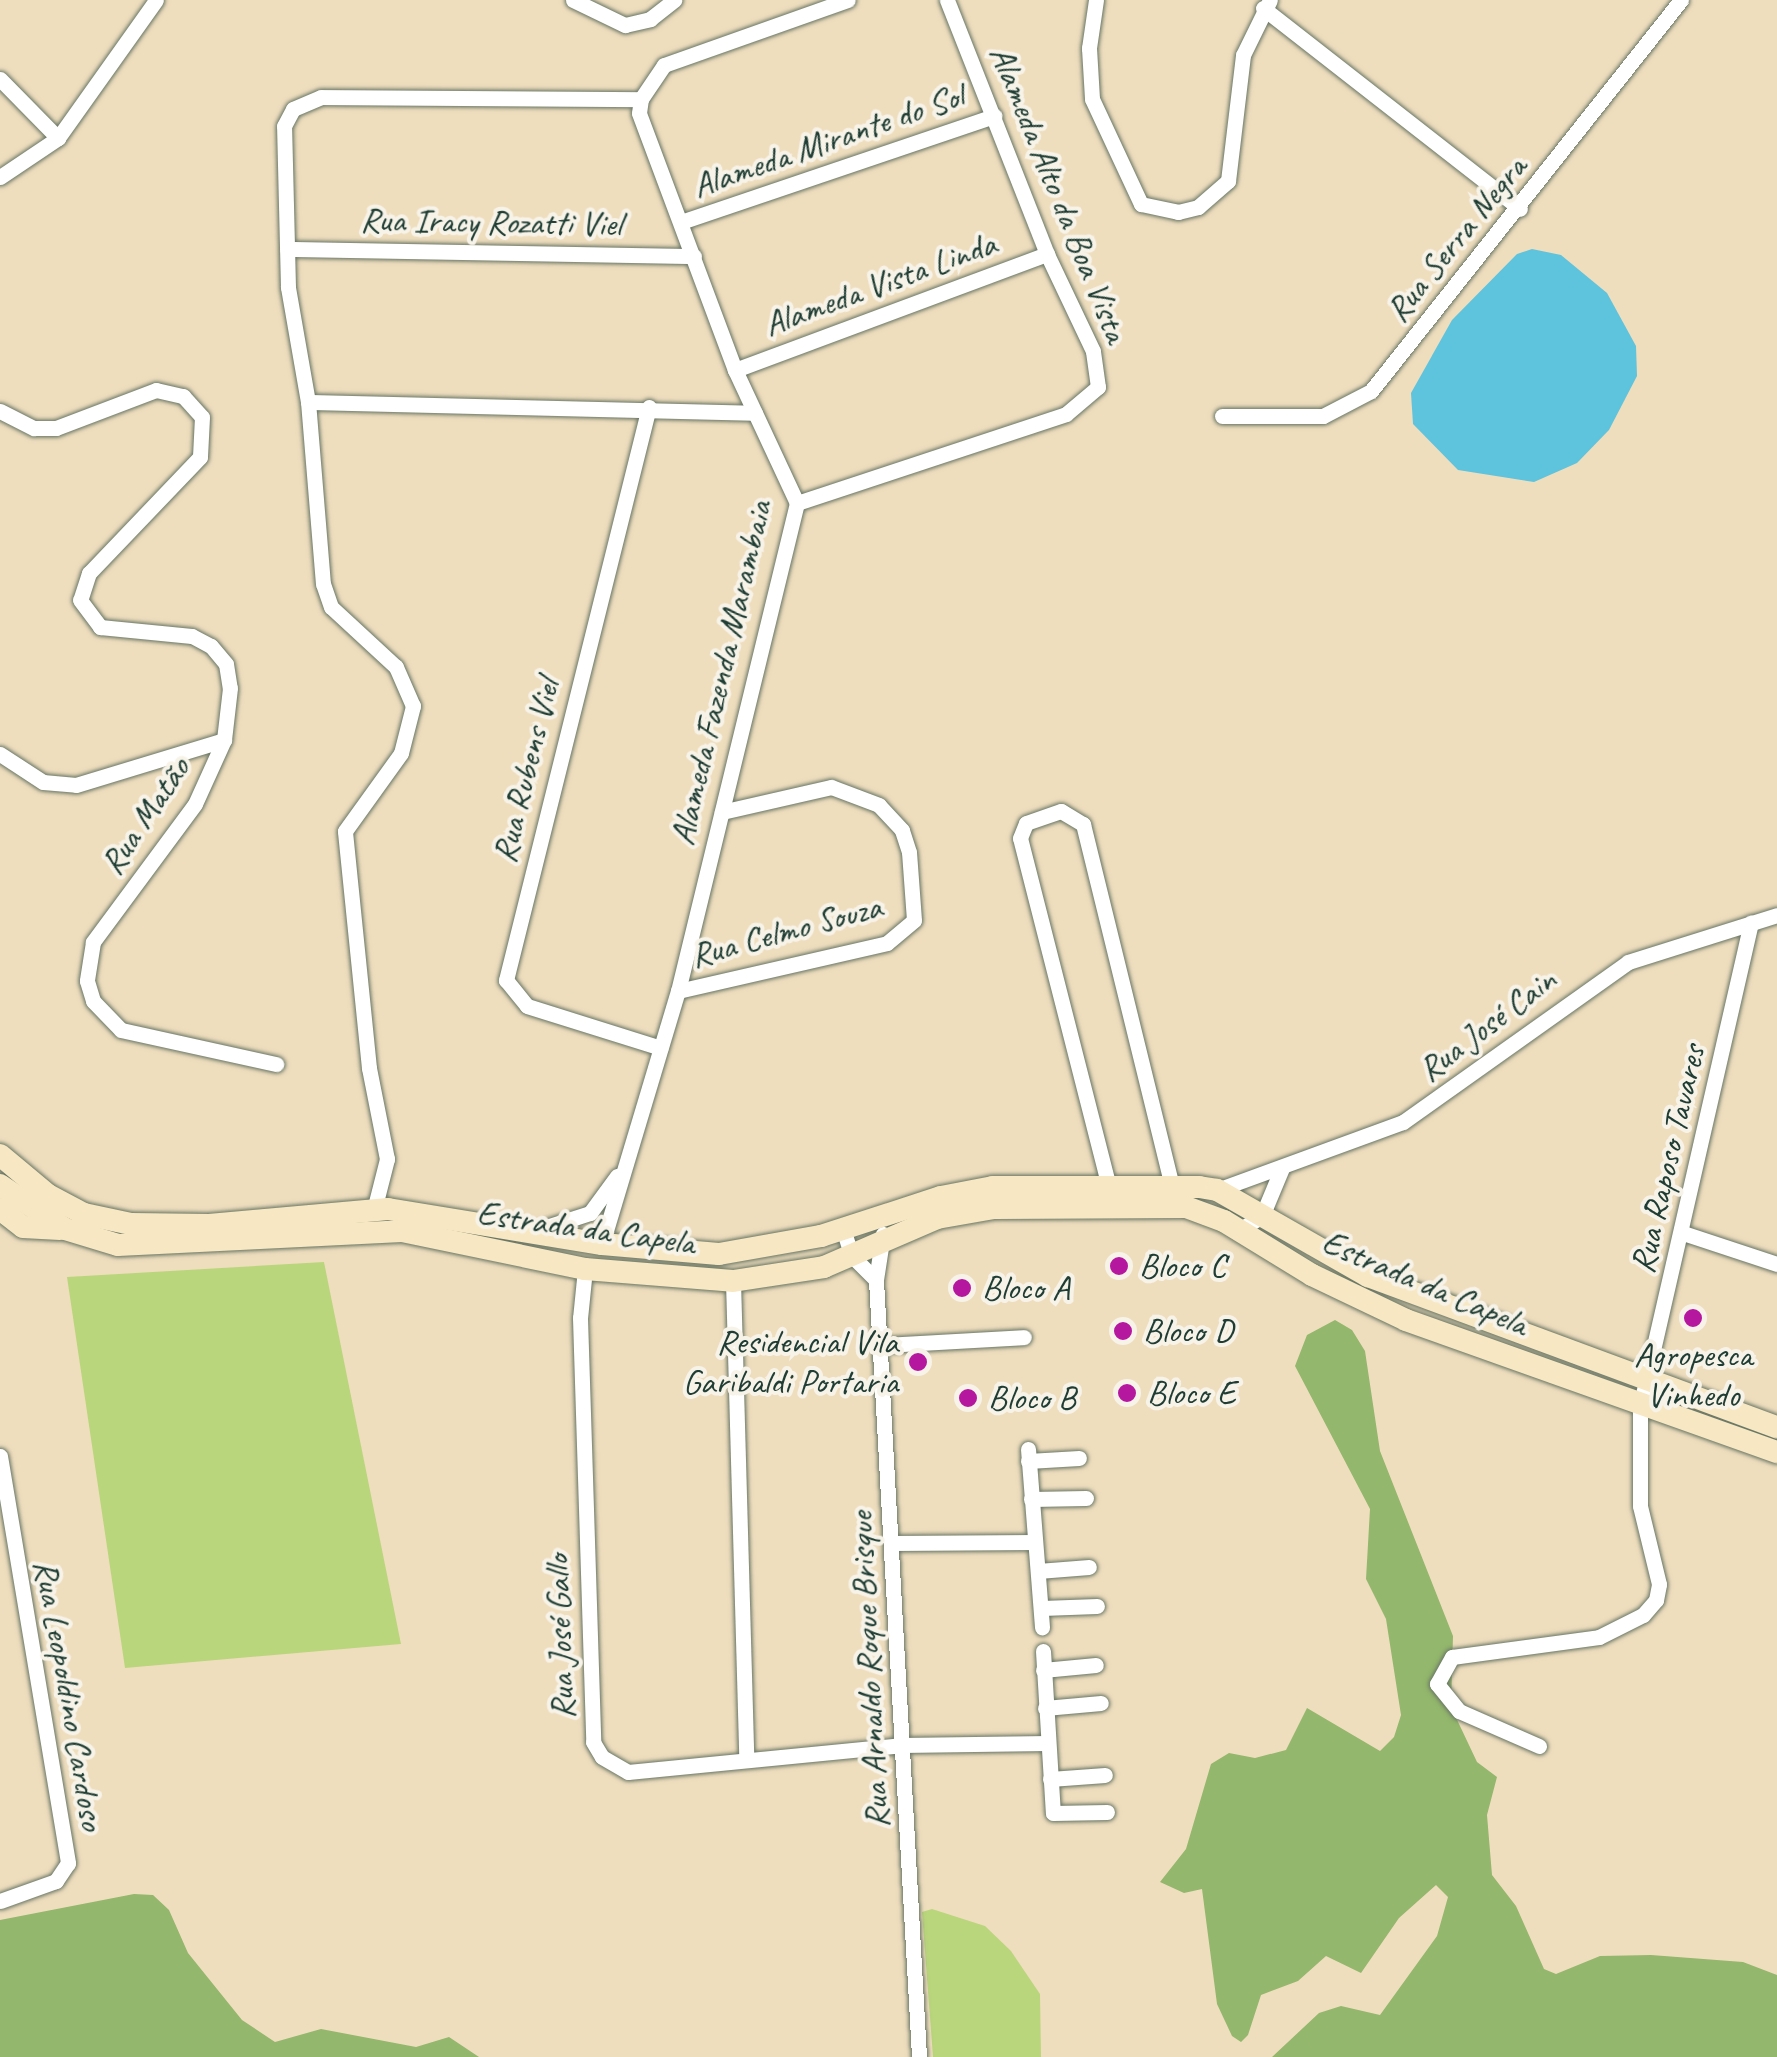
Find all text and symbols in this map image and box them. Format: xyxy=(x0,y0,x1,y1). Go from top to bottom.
street label: Alameda Alto da Boa Vista xyxy=(980,40,1138,348)
street label: Alameda Mirante do Sol xyxy=(687,75,969,207)
street label: Rua Serra Negra xyxy=(1377,148,1535,330)
street label: Rua Iracy Rozatti Viel xyxy=(360,199,622,245)
street label: Alameda Vista Linda xyxy=(759,223,1001,345)
street label: Alameda Fazenda Marambaia xyxy=(661,497,781,849)
street label: Rua Rubens Viel xyxy=(483,675,569,867)
street label: Rua Matão xyxy=(90,749,200,883)
street label: Rua Celmo Souza xyxy=(685,885,887,977)
street label: Rua José Cain xyxy=(1410,960,1564,1090)
street label: Rua Raposo Tavares xyxy=(1621,1040,1715,1278)
street label: Estrada da Capela xyxy=(474,1192,698,1264)
street label: Estrada da Capela xyxy=(1315,1221,1535,1345)
place label: Bloco C xyxy=(1139,1245,1225,1287)
marker: Bloco C xyxy=(1108,1255,1130,1277)
place label: Bloco A xyxy=(982,1267,1069,1309)
marker: Bloco A xyxy=(951,1277,973,1299)
marker: Agropesca Vinhedo xyxy=(1682,1307,1704,1329)
place label: Bloco D xyxy=(1143,1310,1233,1352)
marker: Bloco D xyxy=(1112,1320,1134,1342)
place label: Residencial Vila Garibaldi Portaria xyxy=(682,1321,898,1403)
place label: Agropesca Vinhedo xyxy=(1634,1334,1752,1416)
marker: Residencial Vila Garibaldi Portaria xyxy=(907,1351,929,1373)
place label: Bloco E xyxy=(1147,1372,1235,1414)
place label: Bloco B xyxy=(988,1377,1076,1419)
marker: Bloco E xyxy=(1116,1382,1138,1404)
marker: Bloco B xyxy=(957,1387,979,1409)
street label: Rua Arnaldo Roque Brisque xyxy=(840,1510,898,1830)
street label: Rua José Gallo xyxy=(536,1554,584,1720)
street label: Rua Leopoldino Cardoso xyxy=(24,1556,114,1834)

